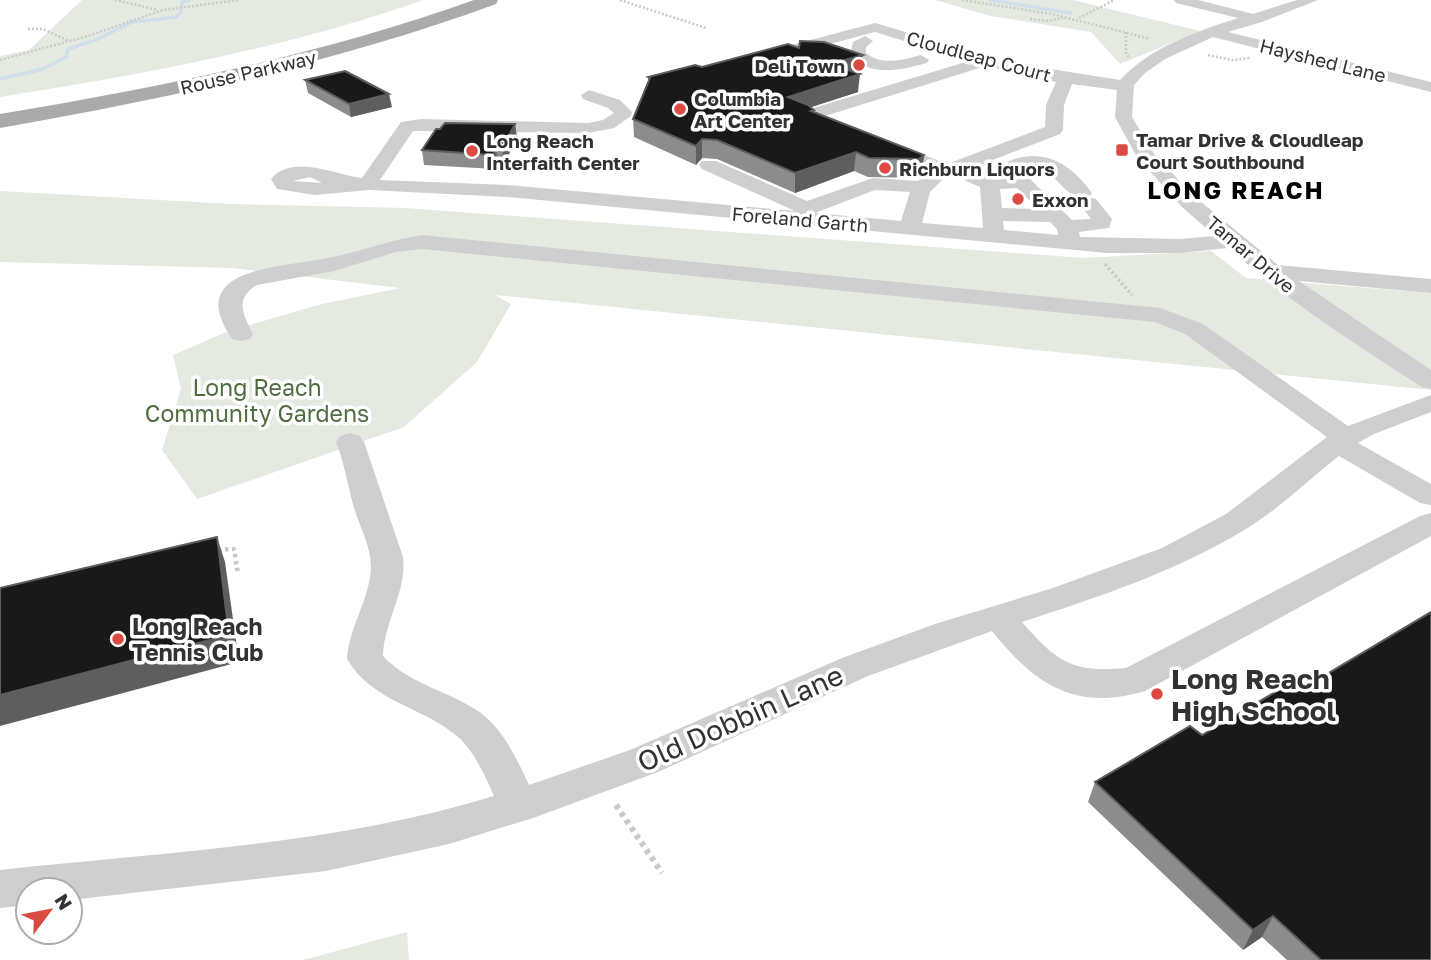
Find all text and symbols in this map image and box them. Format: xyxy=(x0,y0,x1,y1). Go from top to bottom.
street label: Cloudleap Court xyxy=(904,26,1054,86)
street label: Hayshed Lane xyxy=(1258,33,1388,87)
street label: Rouse Parkway xyxy=(178,45,319,99)
place label: Deli Town xyxy=(754,54,845,77)
marker: Deli Town xyxy=(851,57,867,73)
place label: Columbia Art Center xyxy=(694,87,791,132)
marker: Columbia Art Center xyxy=(672,101,688,117)
place label: Tamar Drive & Cloudleap Court Southbound xyxy=(1136,128,1364,173)
place label: Long Reach Interfaith Center xyxy=(486,129,640,174)
marker: Tamar Drive & Cloudleap Court Southbound xyxy=(1114,142,1130,158)
marker: Long Reach Interfaith Center xyxy=(464,143,480,159)
place label: Richburn Liquors xyxy=(899,157,1055,180)
marker: Richburn Liquors xyxy=(877,160,893,176)
district label: LONG REACH xyxy=(1147,175,1325,204)
place label: Exxon xyxy=(1032,188,1089,211)
marker: Exxon xyxy=(1010,191,1026,207)
street label: Foreland Garth xyxy=(731,202,869,236)
street label: Tamar Drive xyxy=(1202,211,1300,297)
park label: Long Reach Community Gardens xyxy=(145,373,369,427)
place label: Long Reach Tennis Club xyxy=(132,612,263,666)
marker: Long Reach Tennis Club xyxy=(110,631,126,647)
street label: Old Dobbin Lane xyxy=(632,658,848,778)
place label: Long Reach High School xyxy=(1171,662,1336,727)
marker: Long Reach High School xyxy=(1149,686,1165,702)
north arrow xyxy=(14,876,84,946)
text: N xyxy=(50,890,77,914)

